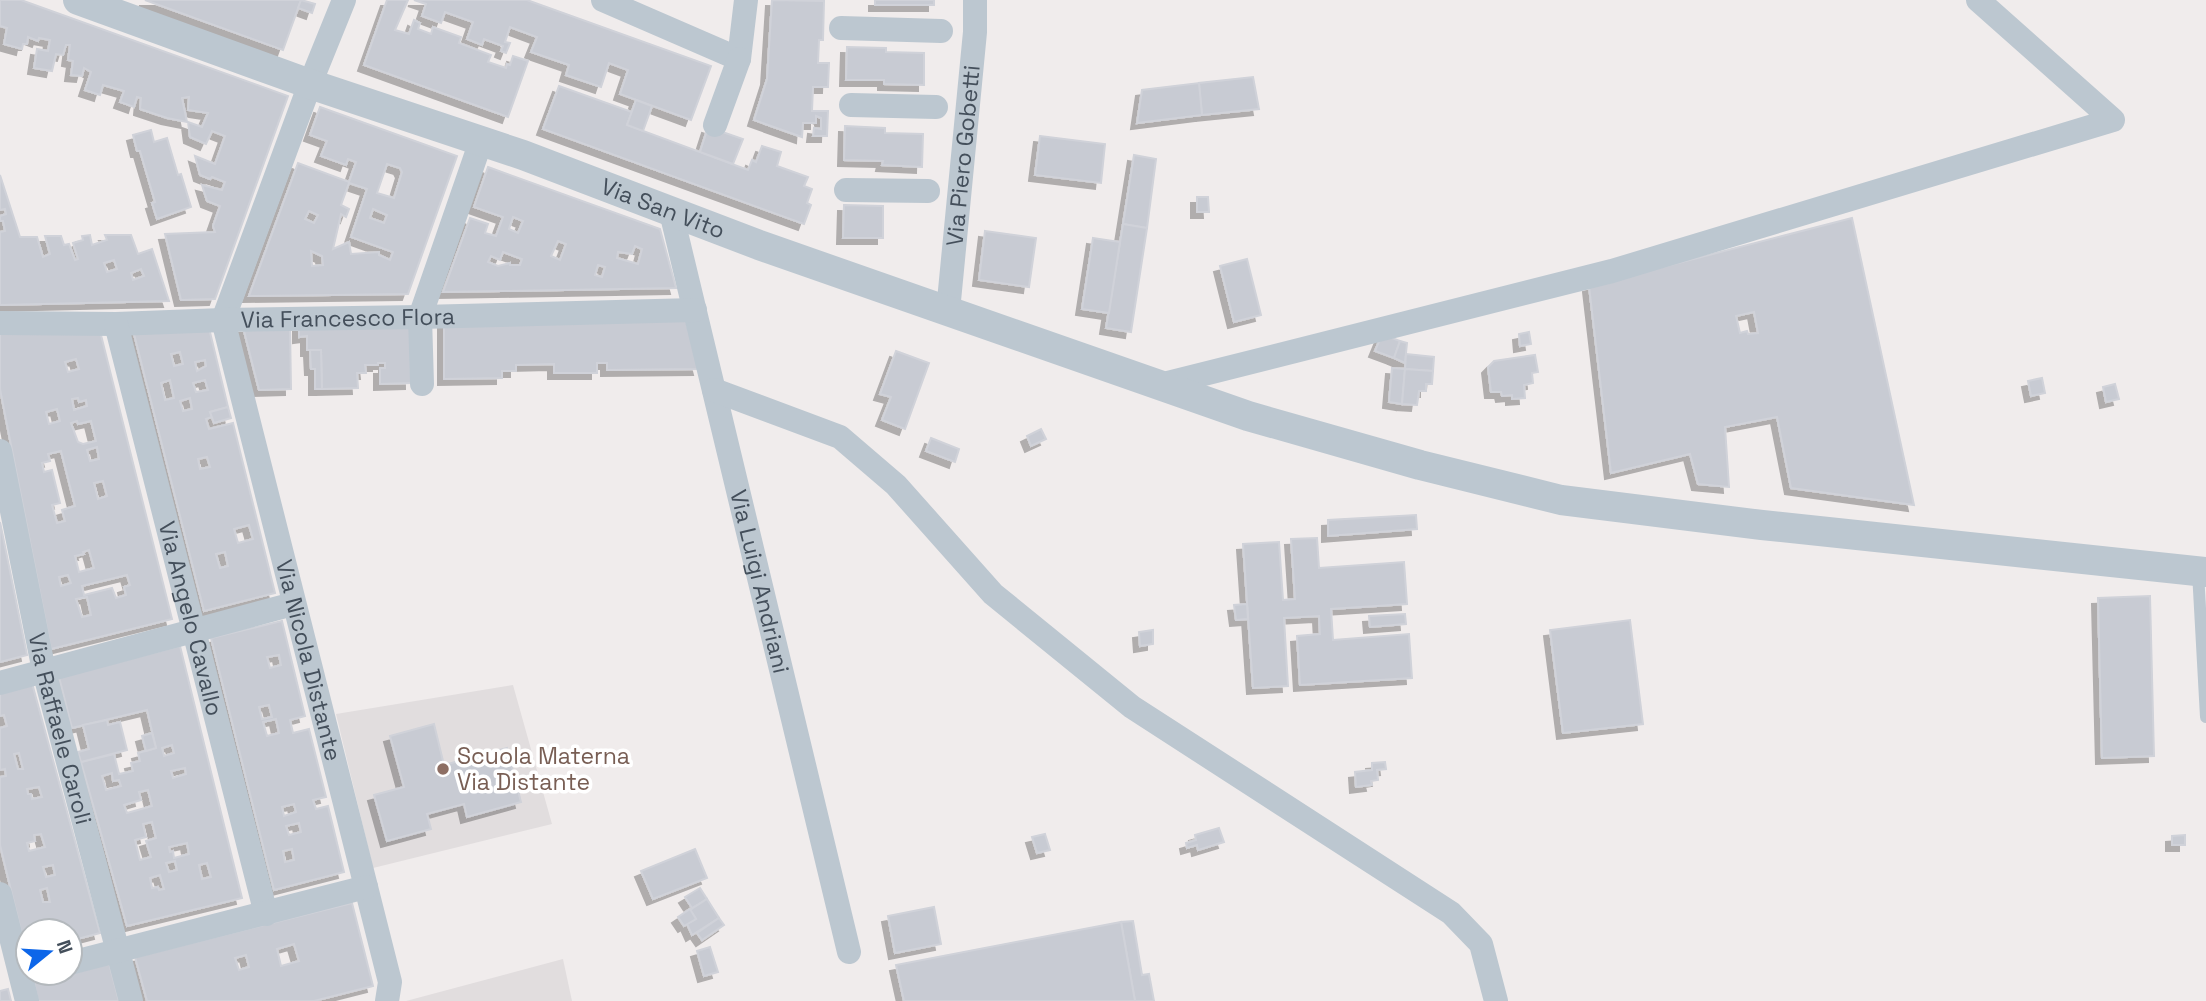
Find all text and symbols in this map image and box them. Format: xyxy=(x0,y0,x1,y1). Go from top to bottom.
street label: Via Piero Gobetti xyxy=(939,64,987,248)
street label: Via San Vito xyxy=(597,171,729,246)
street label: Via Francesco Flora xyxy=(241,301,455,335)
street label: Via Luigi Andriani xyxy=(723,487,796,676)
street label: Via Angelo Cavallo xyxy=(152,518,230,719)
street label: Via Nicola Distante xyxy=(269,556,349,764)
street label: Via Raffaele Caroli xyxy=(22,630,99,828)
place label: Scuola Materna Via Distante xyxy=(457,741,630,797)
marker: Scuola Materna Via Distante xyxy=(435,761,451,777)
north arrow xyxy=(14,917,84,987)
text: N xyxy=(51,937,79,957)

